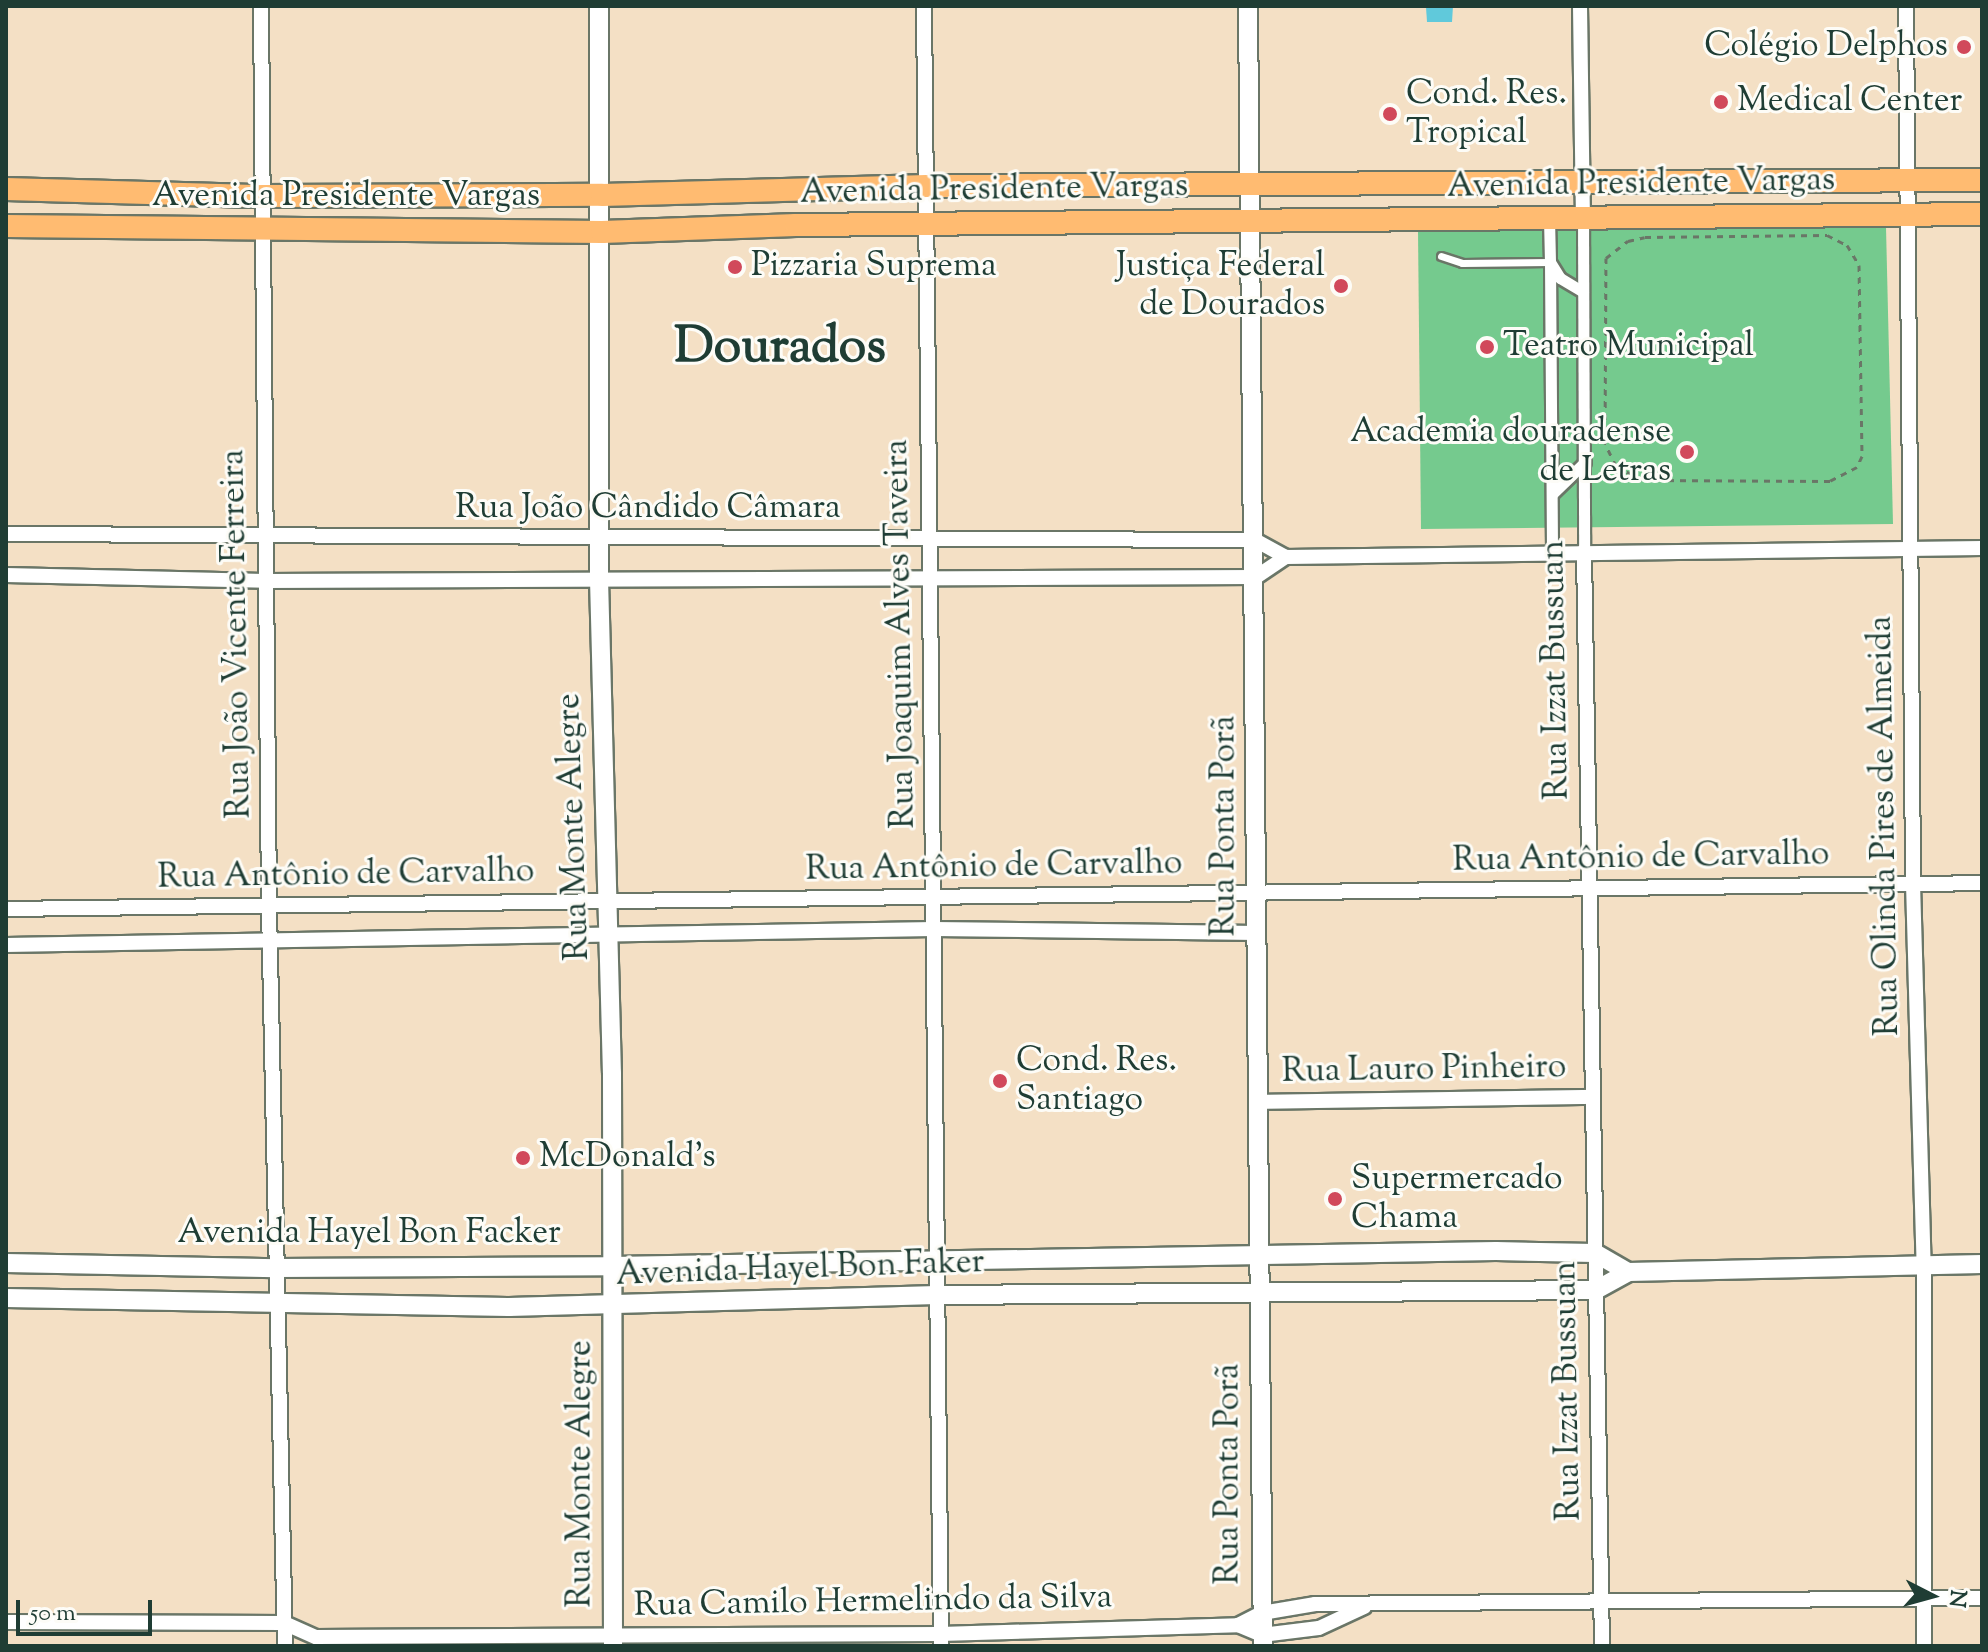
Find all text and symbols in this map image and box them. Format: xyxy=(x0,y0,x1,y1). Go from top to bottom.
place label: Colégio Delphos xyxy=(1704,27,1948,67)
marker: Colégio Delphos xyxy=(1955,38,1973,56)
place label: Cond. Res. Tropical xyxy=(1406,74,1567,154)
place label: Medical Center xyxy=(1737,82,1962,122)
marker: Medical Center xyxy=(1712,93,1730,111)
marker: Cond. Res. Tropical xyxy=(1381,105,1399,123)
street label: Avenida Presidente Vargas xyxy=(1446,160,1836,208)
street label: Avenida Presidente Vargas xyxy=(799,166,1189,214)
street label: Avenida Presidente Vargas xyxy=(152,177,540,217)
place label: Justiça Federal de Dourados xyxy=(1116,246,1325,326)
place label: Pizzaria Suprema xyxy=(751,247,997,287)
marker: Pizzaria Suprema xyxy=(726,258,744,276)
marker: Justiça Federal de Dourados xyxy=(1332,277,1350,295)
district label: Dourados xyxy=(674,320,886,380)
place label: Teatro Municipal xyxy=(1503,327,1754,367)
marker: Teatro Municipal xyxy=(1478,338,1496,356)
place label: Academia douradense de Letras xyxy=(1350,412,1671,492)
street label: Rua Joaquim Alves Taveira xyxy=(877,439,925,829)
marker: Academia douradense de Letras xyxy=(1678,443,1696,461)
street label: Rua João Vicente Ferreira xyxy=(213,449,261,819)
street label: Rua João Cândido Câmara xyxy=(455,489,841,529)
street label: Rua Izzat Bussuan xyxy=(1533,540,1579,800)
street label: Rua Olinda Pires de Almeida xyxy=(1861,615,1909,1037)
street label: Rua Monte Alegre xyxy=(549,693,599,961)
street label: Rua Ponta Porã xyxy=(1205,715,1245,937)
street label: Rua Antônio de Carvalho xyxy=(1452,834,1830,882)
street label: Rua Antônio de Carvalho xyxy=(805,843,1183,891)
street label: Rua Antônio de Carvalho xyxy=(157,851,535,899)
place label: Cond. Res. Santiago xyxy=(1016,1041,1177,1120)
street label: Rua Lauro Pinheiro xyxy=(1281,1047,1567,1093)
marker: Cond. Res. Santiago xyxy=(991,1072,1009,1090)
place label: McDonald's xyxy=(539,1138,716,1178)
marker: McDonald's xyxy=(514,1149,532,1167)
place label: Supermercado Chama xyxy=(1351,1159,1563,1238)
marker: Supermercado Chama xyxy=(1326,1190,1344,1208)
street label: Avenida Hayel Bon Facker xyxy=(177,1214,561,1254)
street label: Avenida Hayel Bon Faker xyxy=(615,1242,985,1296)
street label: Rua Izzat Bussuan xyxy=(1545,1261,1591,1521)
street label: Rua Monte Alegre xyxy=(561,1340,601,1608)
street label: Rua Ponta Porã xyxy=(1209,1363,1249,1585)
north arrow xyxy=(1892,1556,1972,1636)
street label: Rua Camilo Hermelindo da Silva xyxy=(633,1577,1113,1627)
scale bar xyxy=(20,1584,156,1634)
text: N xyxy=(1939,1588,1973,1609)
text: 50 m xyxy=(30,1597,76,1631)

